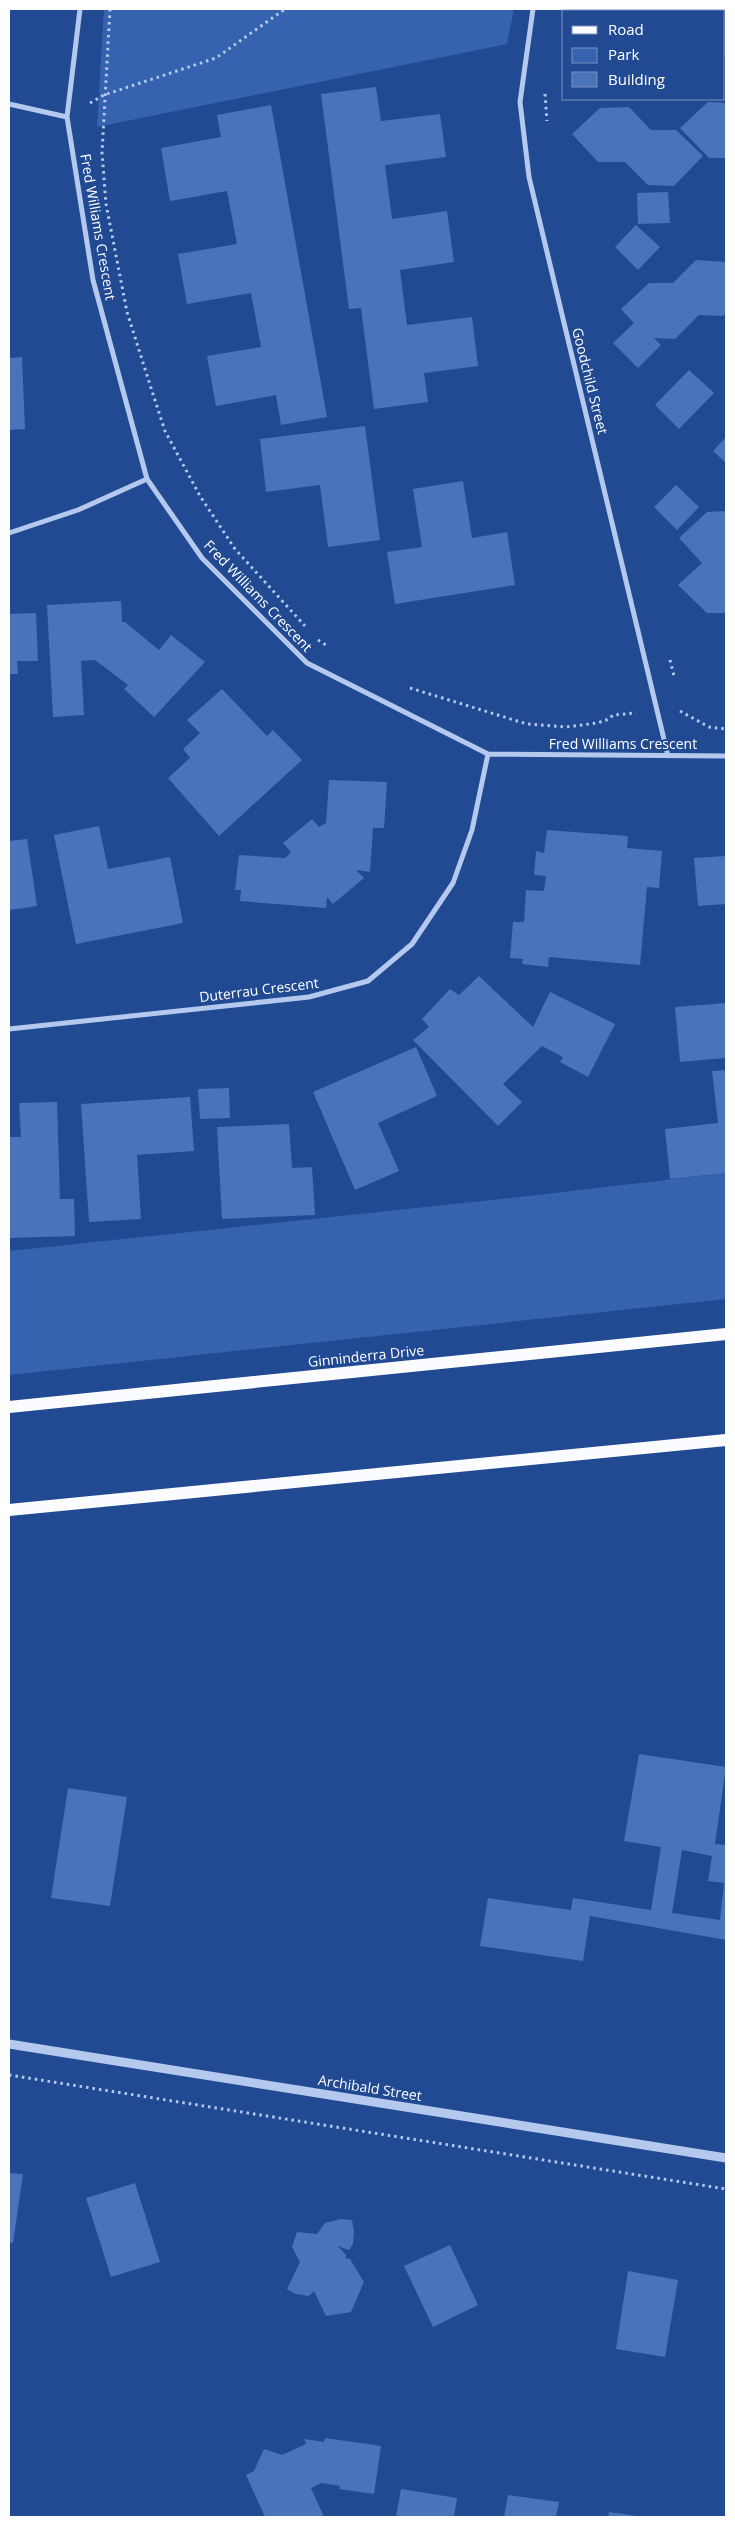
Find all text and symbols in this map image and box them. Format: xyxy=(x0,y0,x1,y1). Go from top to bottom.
legend xyxy=(562,10,725,100)
text: Road xyxy=(608,19,644,39)
text: Park xyxy=(608,44,639,64)
text: Building xyxy=(608,69,665,89)
street label: Fred Williams Crescent xyxy=(76,152,121,302)
street label: Goodchild Street xyxy=(568,326,613,436)
street label: Fred Williams Crescent xyxy=(200,536,317,656)
street label: Fred Williams Crescent xyxy=(549,734,697,753)
street label: Duterrau Crescent xyxy=(198,973,320,1006)
street label: Ginninderra Drive xyxy=(307,1340,425,1371)
street label: Archibald Street xyxy=(317,2070,423,2105)

